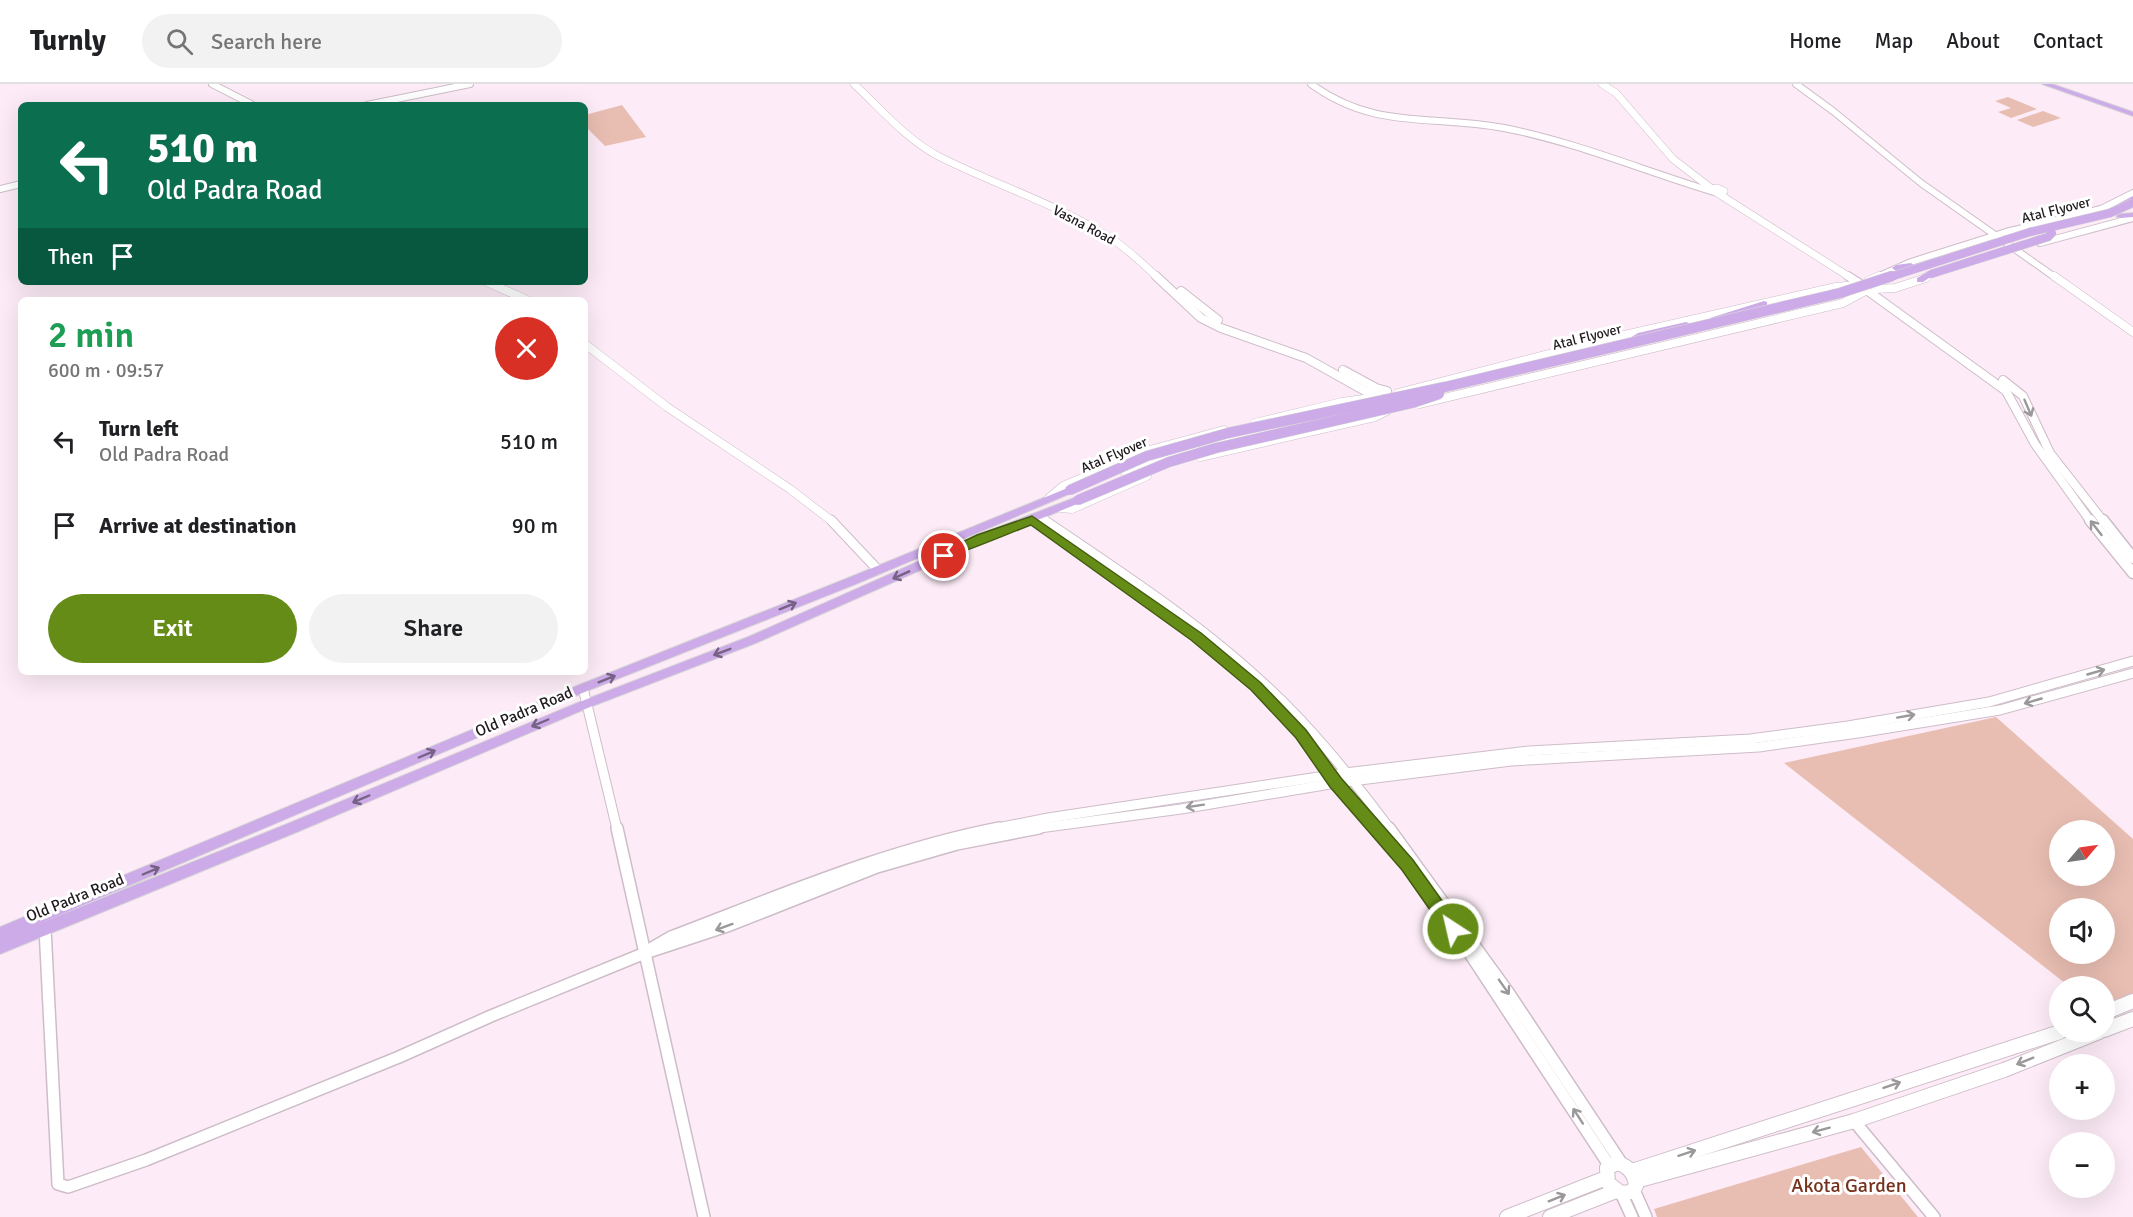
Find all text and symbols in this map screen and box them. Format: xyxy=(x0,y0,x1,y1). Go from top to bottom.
search box xyxy=(142,14,562,68)
text: Turnly xyxy=(30,24,106,58)
icon: search xyxy=(163,25,196,58)
text: Search here xyxy=(211,28,322,55)
text: Home xyxy=(1789,28,1842,54)
text: Map xyxy=(1875,28,1913,54)
text: About xyxy=(1946,28,2000,54)
text: Contact xyxy=(2033,28,2103,54)
text: 510 m xyxy=(147,123,258,174)
icon: left xyxy=(48,126,126,204)
text: Old Padra Road xyxy=(147,174,323,207)
street label: Atal Flyover xyxy=(2020,193,2093,227)
street label: Vasna Road xyxy=(1050,201,1118,249)
icon: arrive xyxy=(106,240,139,273)
text: Then xyxy=(48,243,94,270)
text: 2 min xyxy=(48,313,134,358)
button: close xyxy=(495,317,558,380)
street label: Atal Flyover xyxy=(1551,320,1624,354)
text: 600 m · 09:57 xyxy=(48,358,164,383)
one-way arrow xyxy=(2023,398,2034,416)
text: Turn left xyxy=(99,415,179,442)
icon: left xyxy=(48,425,81,458)
text: 510 m xyxy=(500,428,558,455)
street label: Atal Flyover xyxy=(1078,433,1151,477)
text: Old Padra Road xyxy=(99,442,229,467)
icon: arrive xyxy=(48,509,81,542)
text: Arrive at destination xyxy=(99,512,296,539)
text: 90 m xyxy=(512,512,558,539)
one-way arrow xyxy=(2090,520,2103,536)
pin xyxy=(918,530,969,581)
icon: arrive xyxy=(927,539,960,572)
one-way arrow xyxy=(892,570,910,581)
button: Exit xyxy=(48,594,297,663)
button: Share xyxy=(309,594,558,663)
one-way arrow xyxy=(778,600,797,611)
one-way arrow xyxy=(713,647,731,658)
one-way arrow xyxy=(2086,666,2105,677)
one-way arrow xyxy=(597,673,616,684)
street label: Old Padra Road xyxy=(472,682,576,742)
one-way arrow xyxy=(2024,696,2043,707)
one-way arrow xyxy=(1896,710,1915,721)
one-way arrow xyxy=(532,718,550,730)
one-way arrow xyxy=(418,748,436,759)
one-way arrow xyxy=(352,794,370,805)
one-way arrow xyxy=(1186,801,1205,812)
north arrow xyxy=(2049,820,2115,886)
map controls xyxy=(2049,820,2115,1198)
one-way arrow xyxy=(141,865,160,876)
street label: Old Padra Road xyxy=(23,869,127,927)
position arrow xyxy=(1421,897,1485,961)
button: sound xyxy=(2049,898,2115,964)
one-way arrow xyxy=(715,923,734,934)
button: search xyxy=(2049,976,2115,1042)
one-way arrow xyxy=(1498,979,1510,995)
button: + xyxy=(2049,1054,2115,1120)
one-way arrow xyxy=(2017,1056,2035,1067)
one-way arrow xyxy=(1882,1079,1901,1090)
one-way arrow xyxy=(1572,1108,1584,1125)
one-way arrow xyxy=(1812,1125,1831,1136)
button: − xyxy=(2049,1132,2115,1198)
one-way arrow xyxy=(1677,1147,1696,1158)
park label: Akota Garden xyxy=(1791,1173,1907,1198)
one-way arrow xyxy=(1548,1192,1566,1203)

